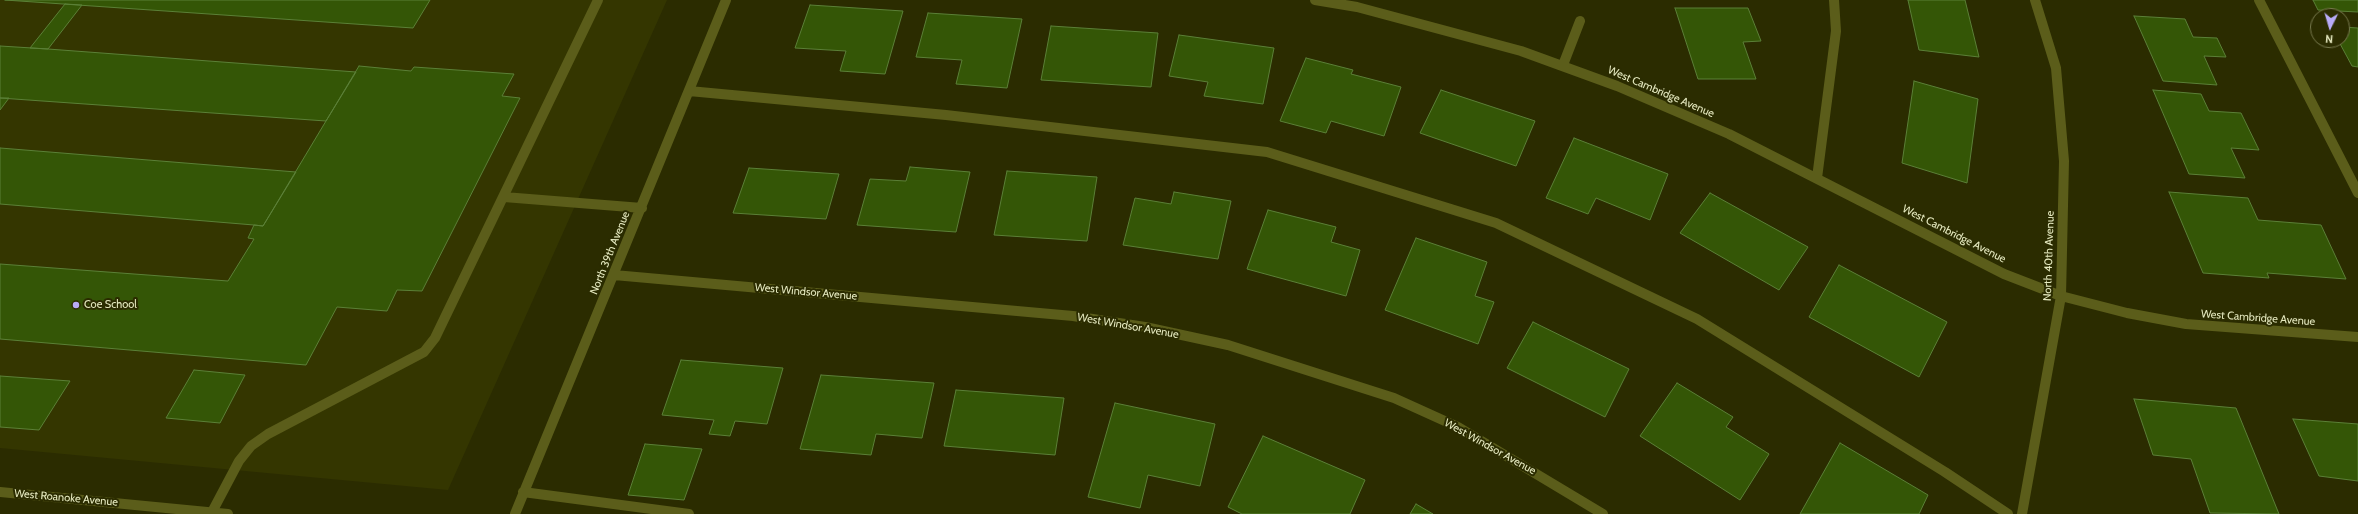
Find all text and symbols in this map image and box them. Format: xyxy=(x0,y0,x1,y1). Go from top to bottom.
north arrow xyxy=(2310,8,2350,48)
text: N xyxy=(2325,32,2334,46)
street label: West Cambridge Avenue xyxy=(1606,64,1716,120)
street label: West Cambridge Avenue xyxy=(1900,202,2008,266)
street label: North 39th Avenue xyxy=(587,210,633,296)
street label: North 40th Avenue xyxy=(2041,211,2057,301)
street label: West Windsor Avenue xyxy=(754,281,858,303)
place label: Coe School xyxy=(84,298,137,312)
marker: Coe School xyxy=(71,300,81,310)
street label: West Cambridge Avenue xyxy=(2200,307,2316,329)
street label: West Windsor Avenue xyxy=(1076,311,1180,341)
street label: West Windsor Avenue xyxy=(1442,416,1538,478)
street label: West Roanoke Avenue xyxy=(14,487,118,509)

